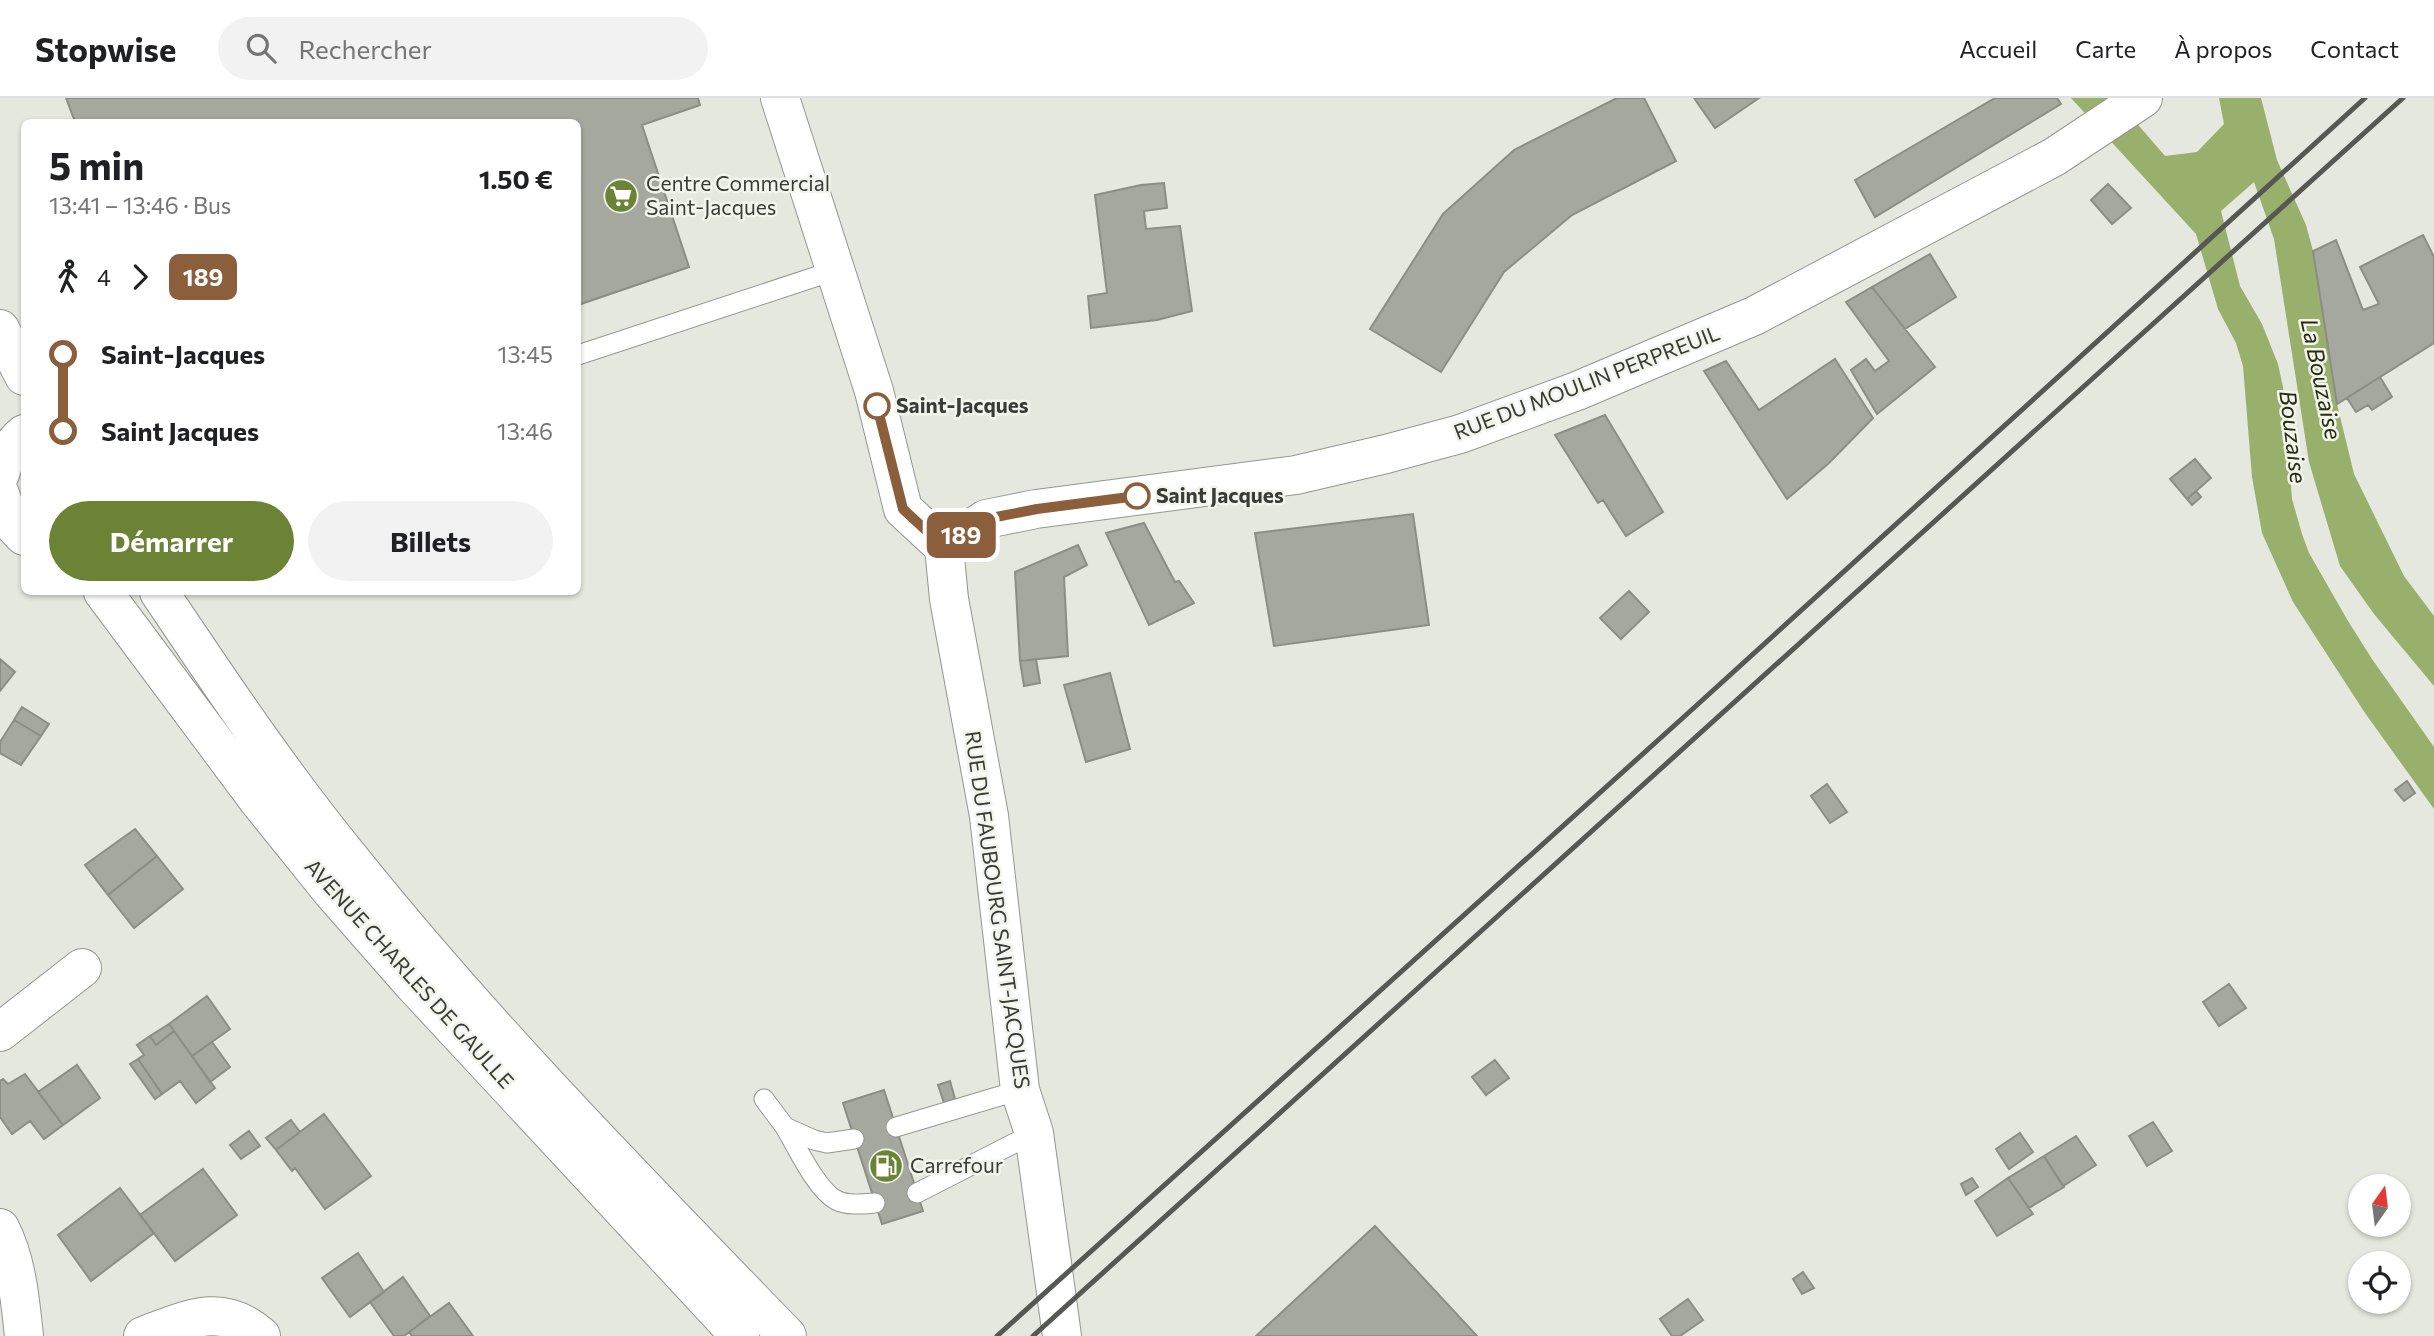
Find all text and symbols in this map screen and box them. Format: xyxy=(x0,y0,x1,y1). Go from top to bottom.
search box xyxy=(218,17,708,80)
text: Stopwise xyxy=(35,28,176,69)
icon: search xyxy=(242,29,280,67)
text: Rechercher xyxy=(298,33,432,64)
text: Accueil xyxy=(1959,34,2037,63)
text: Carte xyxy=(2075,34,2136,63)
text: À propos xyxy=(2174,34,2272,63)
text: Contact xyxy=(2310,34,2399,63)
text: 5 min xyxy=(49,141,144,188)
text: 1.50 € xyxy=(479,163,553,194)
place label: Centre Commercial Saint-Jacques xyxy=(646,170,830,219)
supermarket icon: Centre Commercial Saint-Jacques xyxy=(602,177,640,215)
text: 13:41 – 13:46 · Bus xyxy=(49,191,231,219)
icon: walk xyxy=(49,258,87,296)
icon: forward xyxy=(121,258,159,296)
text: 189 xyxy=(183,262,223,291)
text: 4 xyxy=(97,263,111,291)
water label: La Bouzaise xyxy=(2295,316,2347,442)
street label: RUE DU MOULIN PERPREUIL xyxy=(1450,319,1723,444)
text: Saint-Jacques xyxy=(101,338,265,369)
text: 13:45 xyxy=(498,340,553,368)
water label: Bouzaise xyxy=(2274,389,2312,485)
place label: Saint-Jacques xyxy=(896,392,1029,417)
marker: Saint-Jacques xyxy=(864,393,890,419)
text: Saint Jacques xyxy=(101,415,259,446)
text: 13:46 xyxy=(497,417,553,445)
place label: Saint Jacques xyxy=(1156,482,1284,507)
marker: Saint Jacques xyxy=(1124,483,1150,509)
button: Démarrer xyxy=(49,501,294,581)
button: Billets xyxy=(308,501,553,581)
line badge: 189 xyxy=(921,512,1001,558)
text: 189 xyxy=(941,520,981,549)
street label: RUE DU FAUBOURG SAINT-JACQUES xyxy=(961,729,1036,1090)
street label: AVENUE CHARLES DE GAULLE xyxy=(300,853,520,1093)
fuel station icon: Carrefour xyxy=(867,1147,905,1185)
place label: Carrefour xyxy=(910,1152,1003,1177)
north arrow xyxy=(2348,1174,2412,1237)
map controls xyxy=(2348,1174,2411,1314)
button: locate xyxy=(2348,1251,2411,1314)

